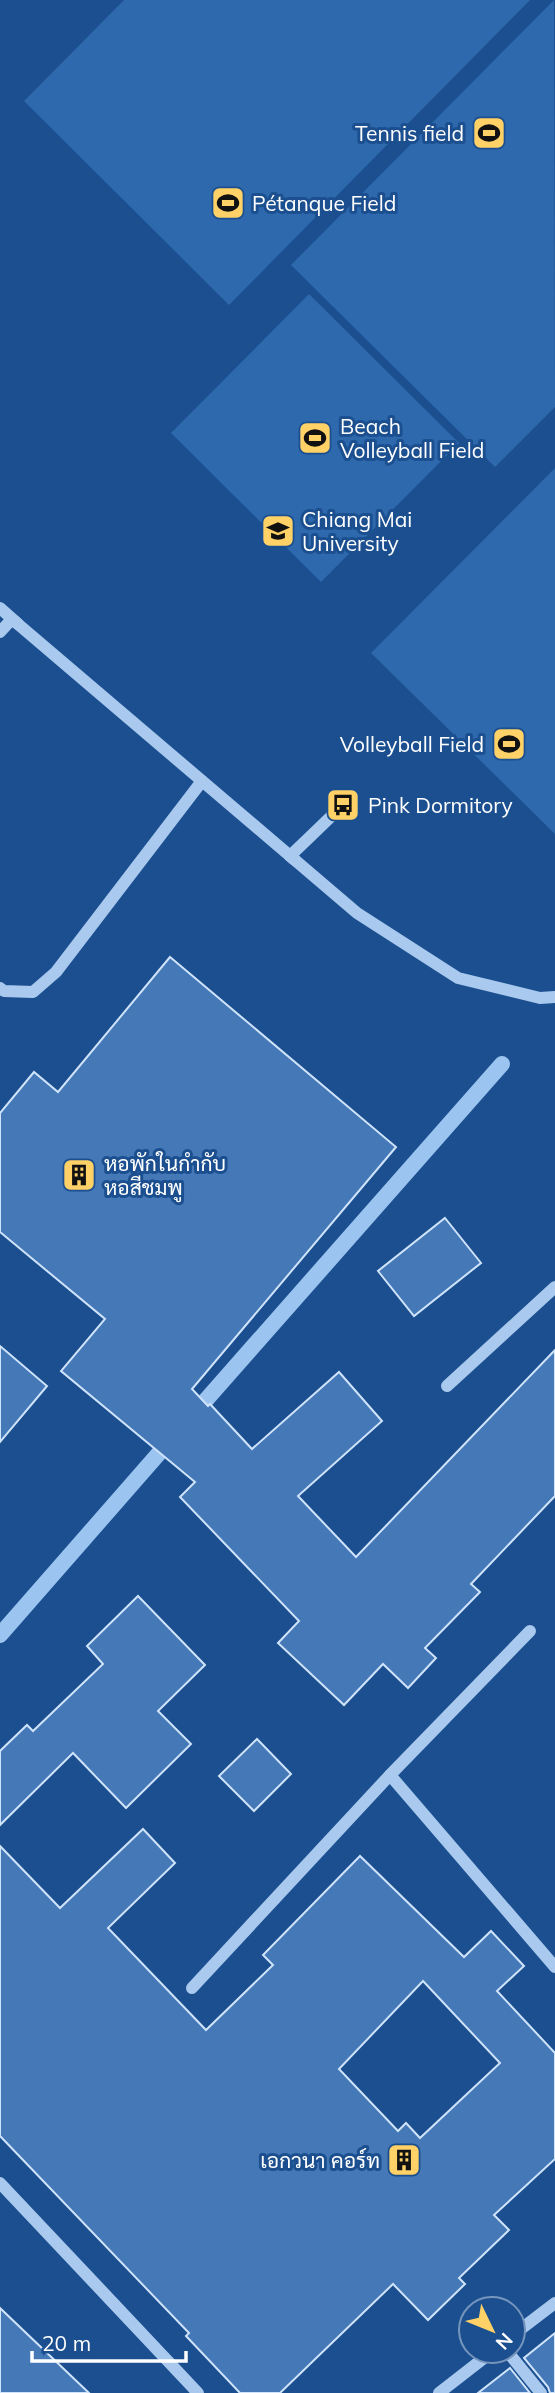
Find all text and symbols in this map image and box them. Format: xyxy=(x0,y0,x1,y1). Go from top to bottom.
sports icon: Tennis field xyxy=(470,114,508,152)
place label: Tennis field xyxy=(355,120,464,146)
sports icon: Pétanque Field xyxy=(209,184,247,222)
place label: Pétanque Field xyxy=(252,190,396,216)
place label: Beach Volleyball Field xyxy=(340,413,484,463)
sports icon: Beach Volleyball Field xyxy=(296,419,334,457)
place label: Chiang Mai University xyxy=(302,506,412,556)
school or university icon: Chiang Mai University xyxy=(259,512,297,550)
sports icon: Volleyball Field xyxy=(490,725,528,763)
place label: Volleyball Field xyxy=(340,731,484,757)
bus stop icon: Pink Dormitory xyxy=(324,786,362,824)
place label: Pink Dormitory xyxy=(368,792,513,818)
place label: หอพักในกำกับ หอสีชมพู xyxy=(104,1150,226,1203)
building icon: หอพักในกำกับ หอสีชมพู xyxy=(60,1156,98,1194)
building icon: เอกวนา คอร์ท xyxy=(385,2141,423,2179)
place label: เอกวนา คอร์ท xyxy=(260,2147,380,2173)
north arrow xyxy=(457,2295,527,2365)
scale bar xyxy=(32,2320,186,2364)
text: N xyxy=(491,2328,518,2355)
text: 20 m xyxy=(42,2330,91,2356)

